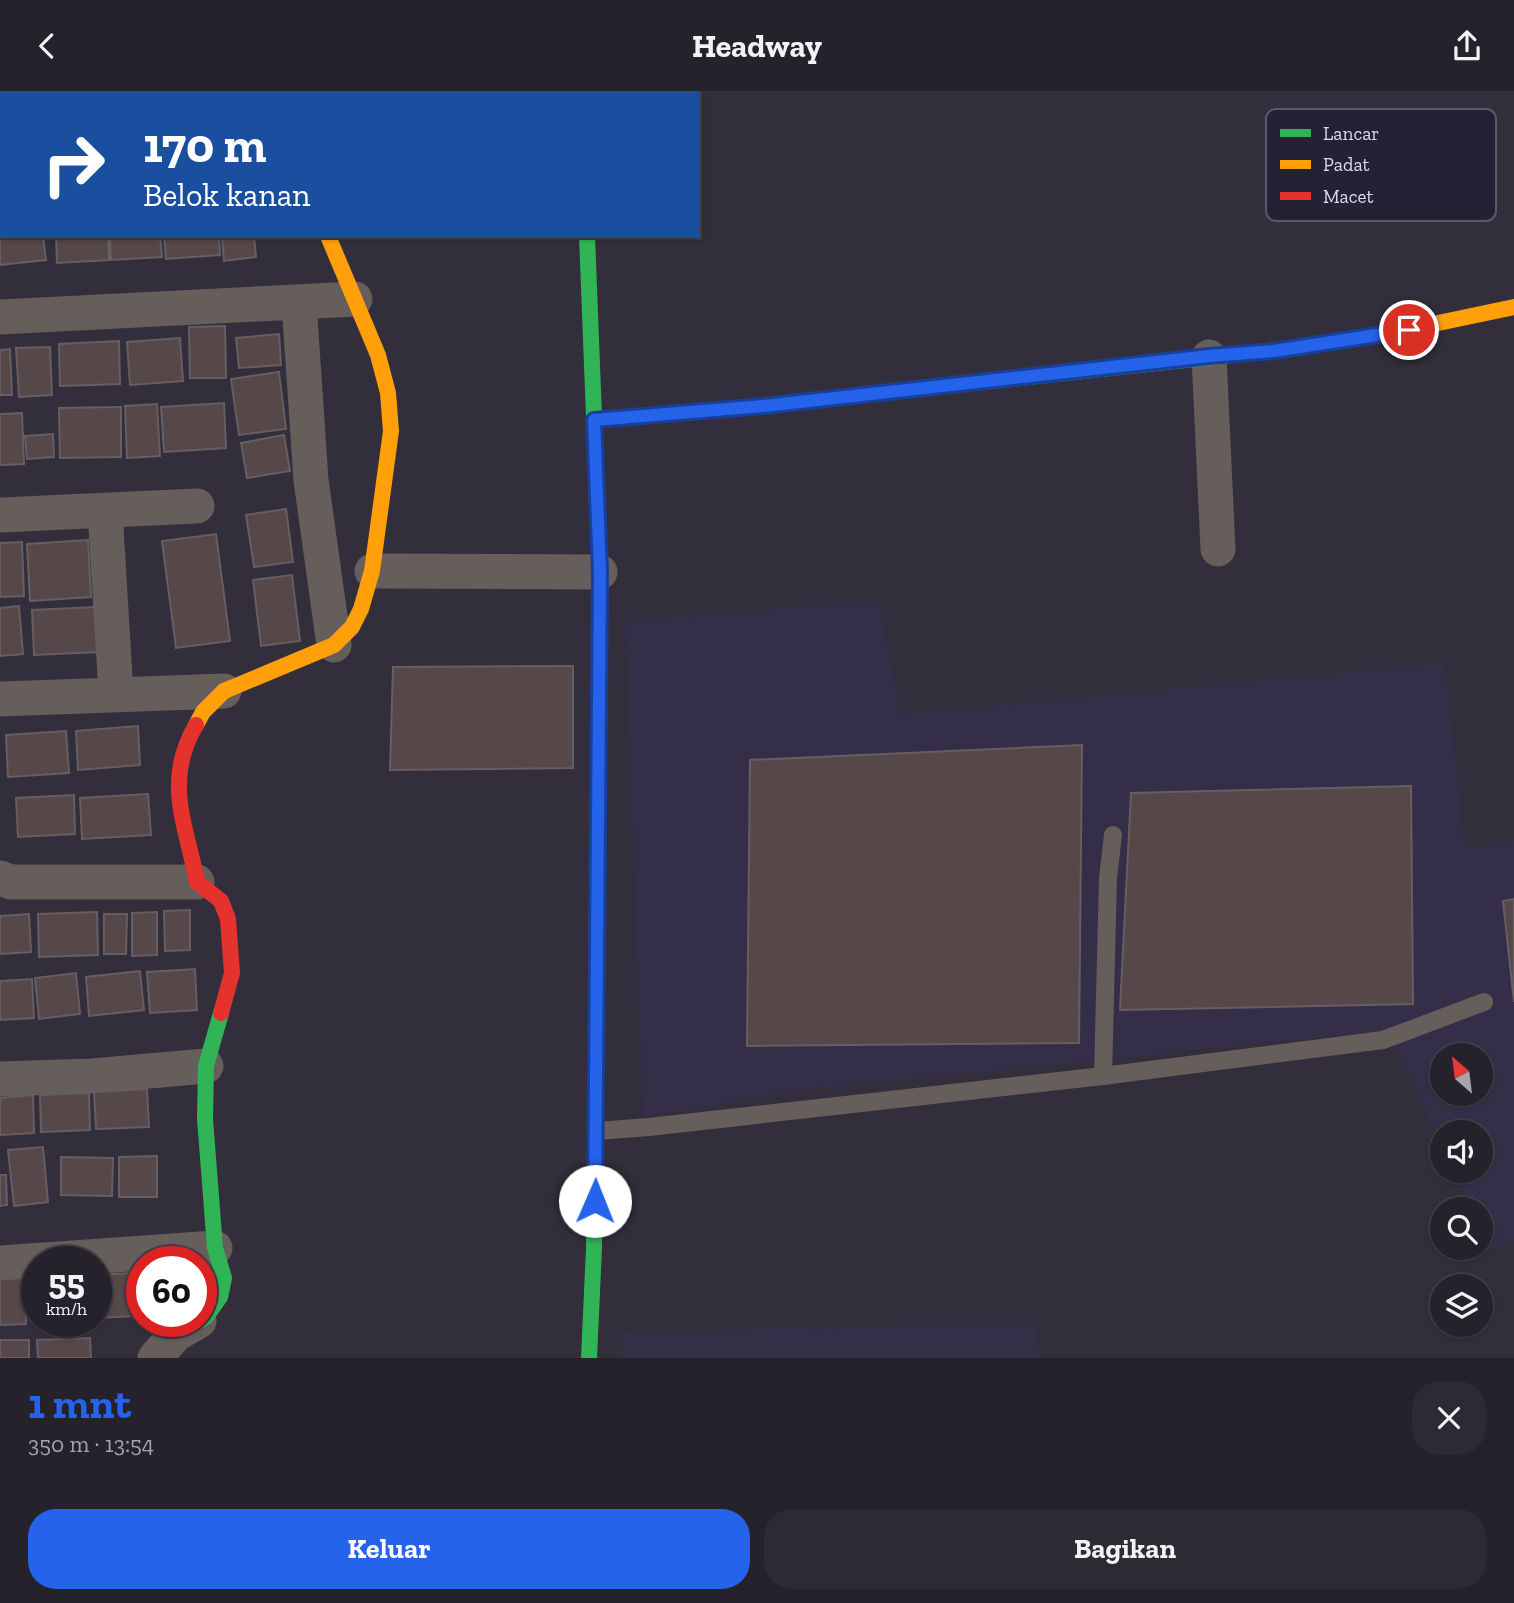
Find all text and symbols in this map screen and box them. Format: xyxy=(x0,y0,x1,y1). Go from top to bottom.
icon: back xyxy=(28,27,66,65)
text: Headway xyxy=(692,27,822,65)
icon: share xyxy=(1448,27,1486,65)
legend xyxy=(1266,109,1496,221)
text: 170 m xyxy=(143,116,266,175)
icon: right xyxy=(28,119,119,210)
text: Lancar xyxy=(1323,122,1379,145)
text: Padat xyxy=(1323,153,1370,176)
text: Belok kanan xyxy=(143,176,310,214)
text: Macet xyxy=(1323,185,1374,208)
pin xyxy=(1379,300,1439,360)
icon: arrive xyxy=(1390,311,1428,349)
north arrow xyxy=(1430,1043,1493,1106)
map controls xyxy=(1430,1043,1493,1337)
button: sound xyxy=(1430,1120,1493,1183)
position arrow xyxy=(558,1164,632,1238)
button: search xyxy=(1430,1197,1493,1260)
speed limit sign: 60 xyxy=(126,1246,217,1337)
text: 55 xyxy=(48,1261,85,1303)
button: layers xyxy=(1430,1274,1493,1337)
text: km/h xyxy=(46,1298,87,1320)
text: 1 mnt xyxy=(28,1378,131,1429)
button: close xyxy=(1412,1381,1486,1455)
text: 350 m · 13:54 xyxy=(28,1430,154,1458)
button: Keluar xyxy=(28,1509,750,1589)
button: Bagikan xyxy=(764,1509,1486,1589)

